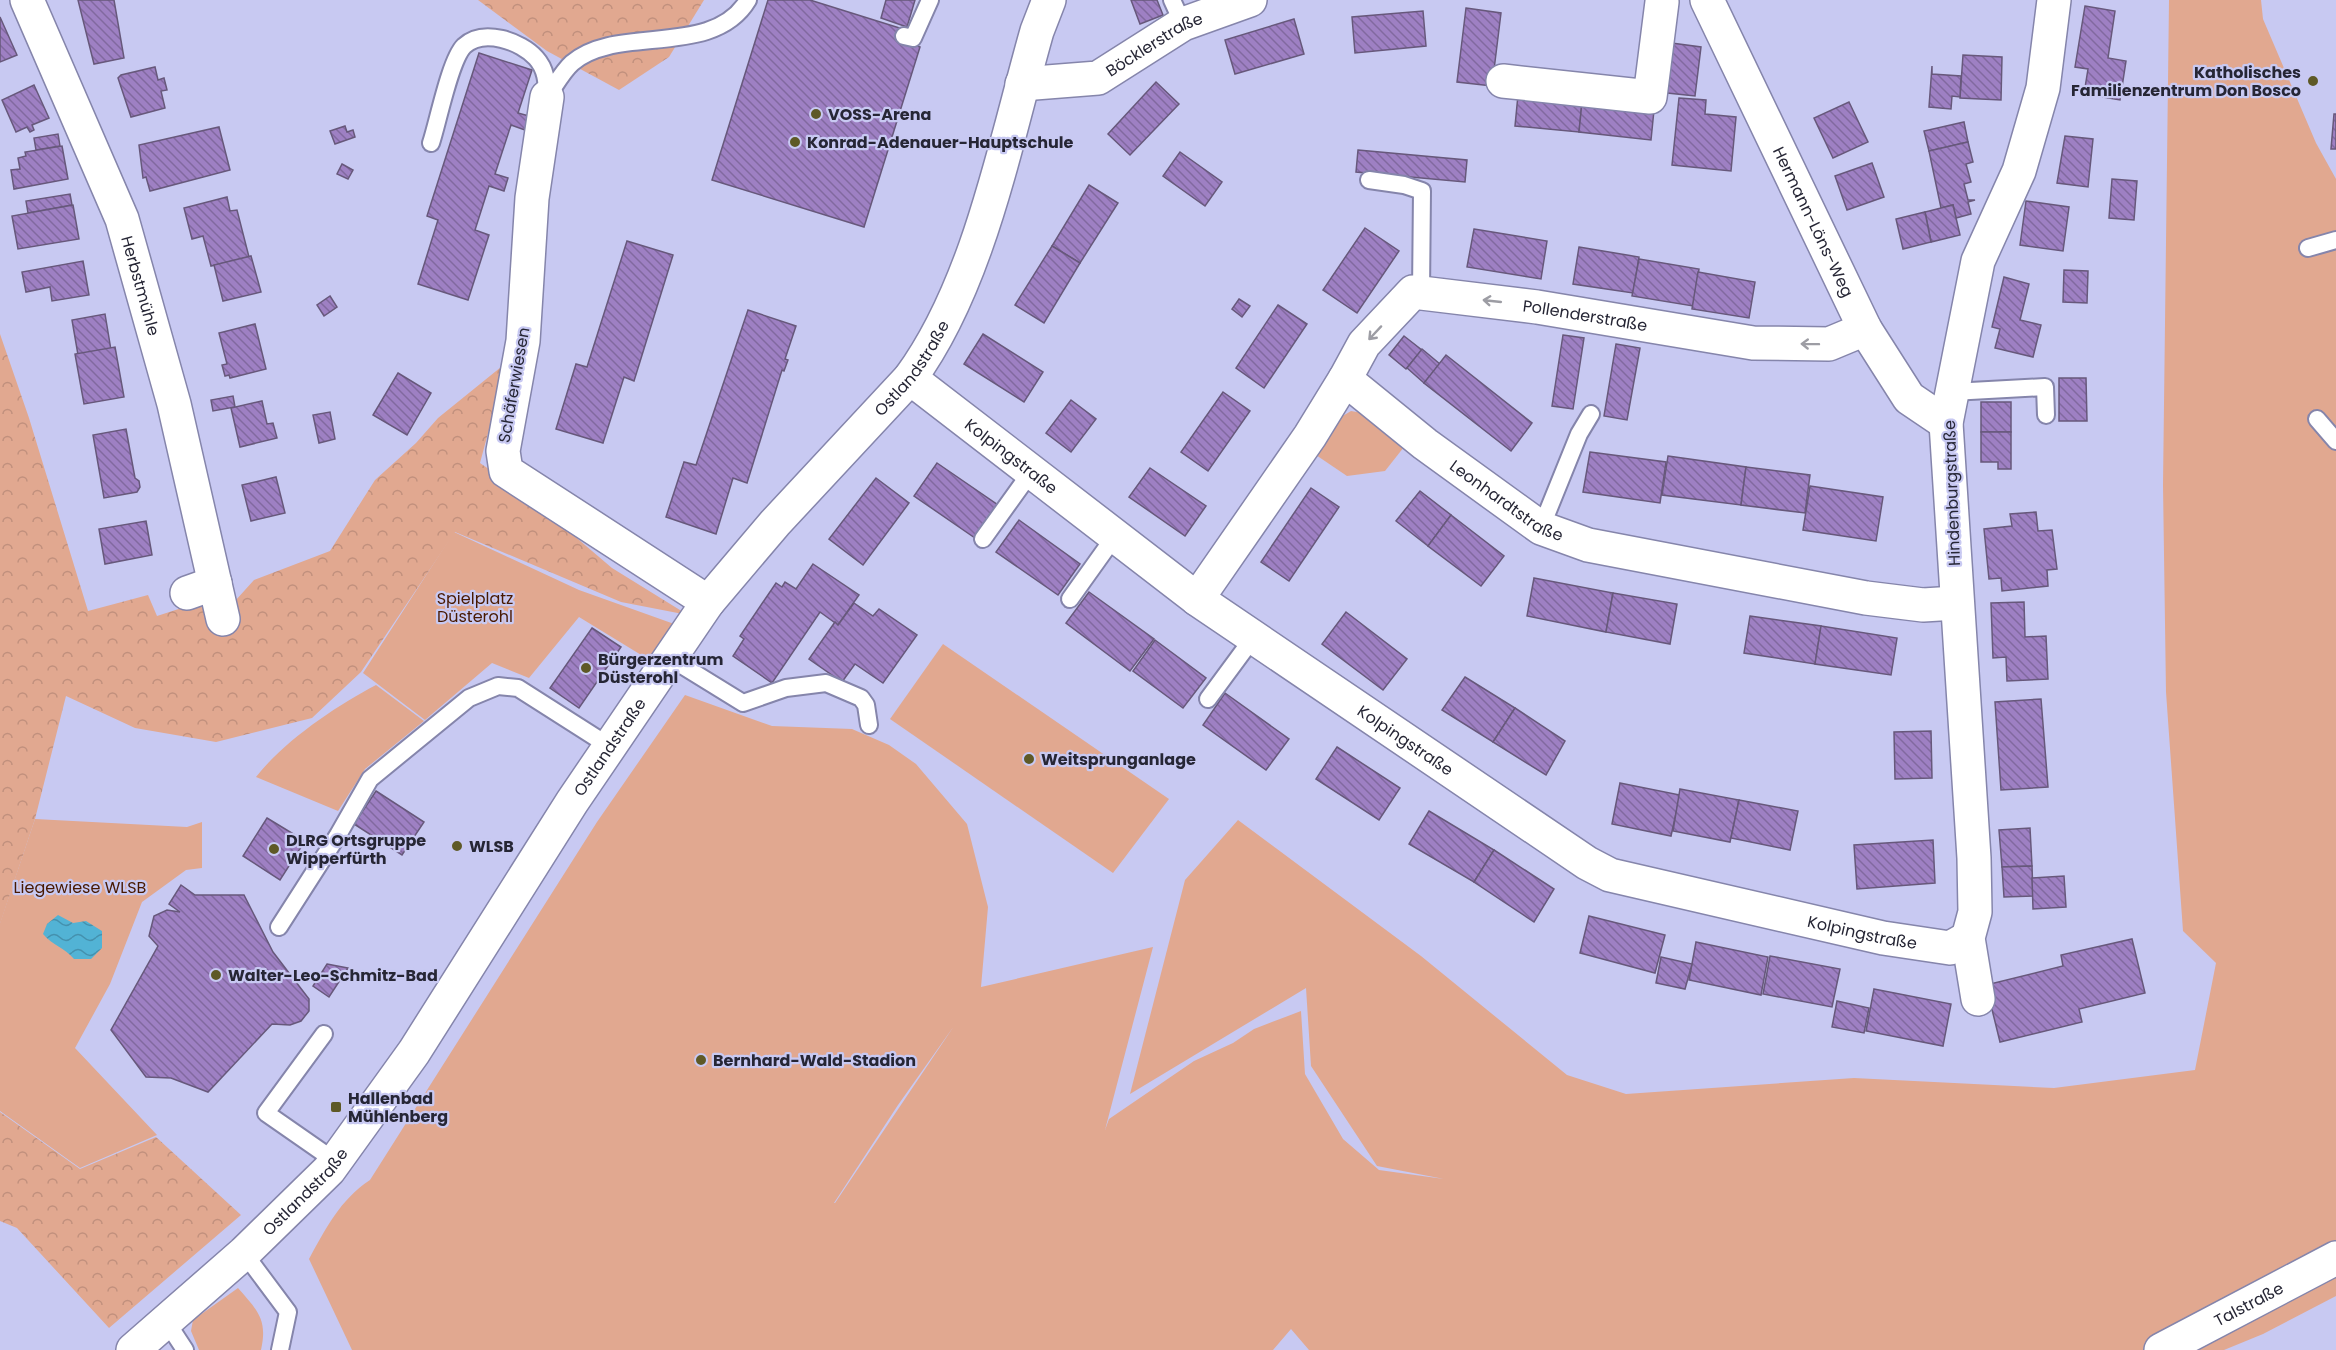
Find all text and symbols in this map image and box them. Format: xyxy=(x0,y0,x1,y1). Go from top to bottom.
street label: Böcklerstraße xyxy=(1101,6,1206,82)
place label: Katholisches Familienzentrum Don Bosco xyxy=(2071,61,2301,102)
marker: Katholisches Familienzentrum Don Bosco xyxy=(2306,74,2320,88)
place label: VOSS-Arena xyxy=(828,103,931,126)
marker: VOSS-Arena xyxy=(809,107,823,121)
place label: Konrad-Adenauer-Hauptschule xyxy=(807,131,1074,154)
marker: Konrad-Adenauer-Hauptschule xyxy=(788,135,802,149)
street label: Hermann-Löns-Weg xyxy=(1768,143,1859,301)
street label: Herbstmühle xyxy=(116,233,166,338)
street label: Pollenderstraße xyxy=(1521,294,1649,337)
one-way arrow xyxy=(1483,295,1502,306)
street label: Ostlandstraße xyxy=(869,316,955,421)
street label: Schäferwiesen xyxy=(493,325,535,445)
one-way arrow xyxy=(1368,325,1382,340)
one-way arrow xyxy=(1800,338,1820,349)
street label: Kolpingstraße xyxy=(960,413,1063,499)
street label: Hindenburgstraße xyxy=(1938,420,1966,566)
street label: Leonhardtstraße xyxy=(1445,454,1567,547)
park label: Spielplatz Düsterohl xyxy=(437,587,513,628)
place label: Bürgerzentrum Düsterohl xyxy=(598,648,723,689)
marker: Bürgerzentrum Düsterohl xyxy=(579,661,593,675)
street label: Ostlandstraße xyxy=(568,693,651,801)
street label: Kolpingstraße xyxy=(1353,699,1458,781)
place label: Weitsprunganlage xyxy=(1041,748,1196,771)
marker: Weitsprunganlage xyxy=(1022,752,1036,766)
place label: DLRG Ortsgruppe Wipperfürth xyxy=(286,829,426,870)
place label: WLSB xyxy=(469,835,514,858)
marker: WLSB xyxy=(450,839,464,853)
marker: DLRG Ortsgruppe Wipperfürth xyxy=(267,842,281,856)
park label: Liegewiese WLSB xyxy=(14,876,147,899)
street label: Kolpingstraße xyxy=(1805,909,1919,954)
place label: Walter-Leo-Schmitz-Bad xyxy=(228,964,438,987)
marker: Walter-Leo-Schmitz-Bad xyxy=(209,968,223,982)
place label: Bernhard-Wald-Stadion xyxy=(713,1049,916,1072)
marker: Bernhard-Wald-Stadion xyxy=(694,1053,708,1067)
place label: Hallenbad Mühlenberg xyxy=(348,1087,448,1128)
marker: Hallenbad Mühlenberg xyxy=(329,1100,343,1114)
street label: Ostlandstraße xyxy=(257,1143,353,1241)
street label: Talstraße xyxy=(2210,1276,2287,1332)

